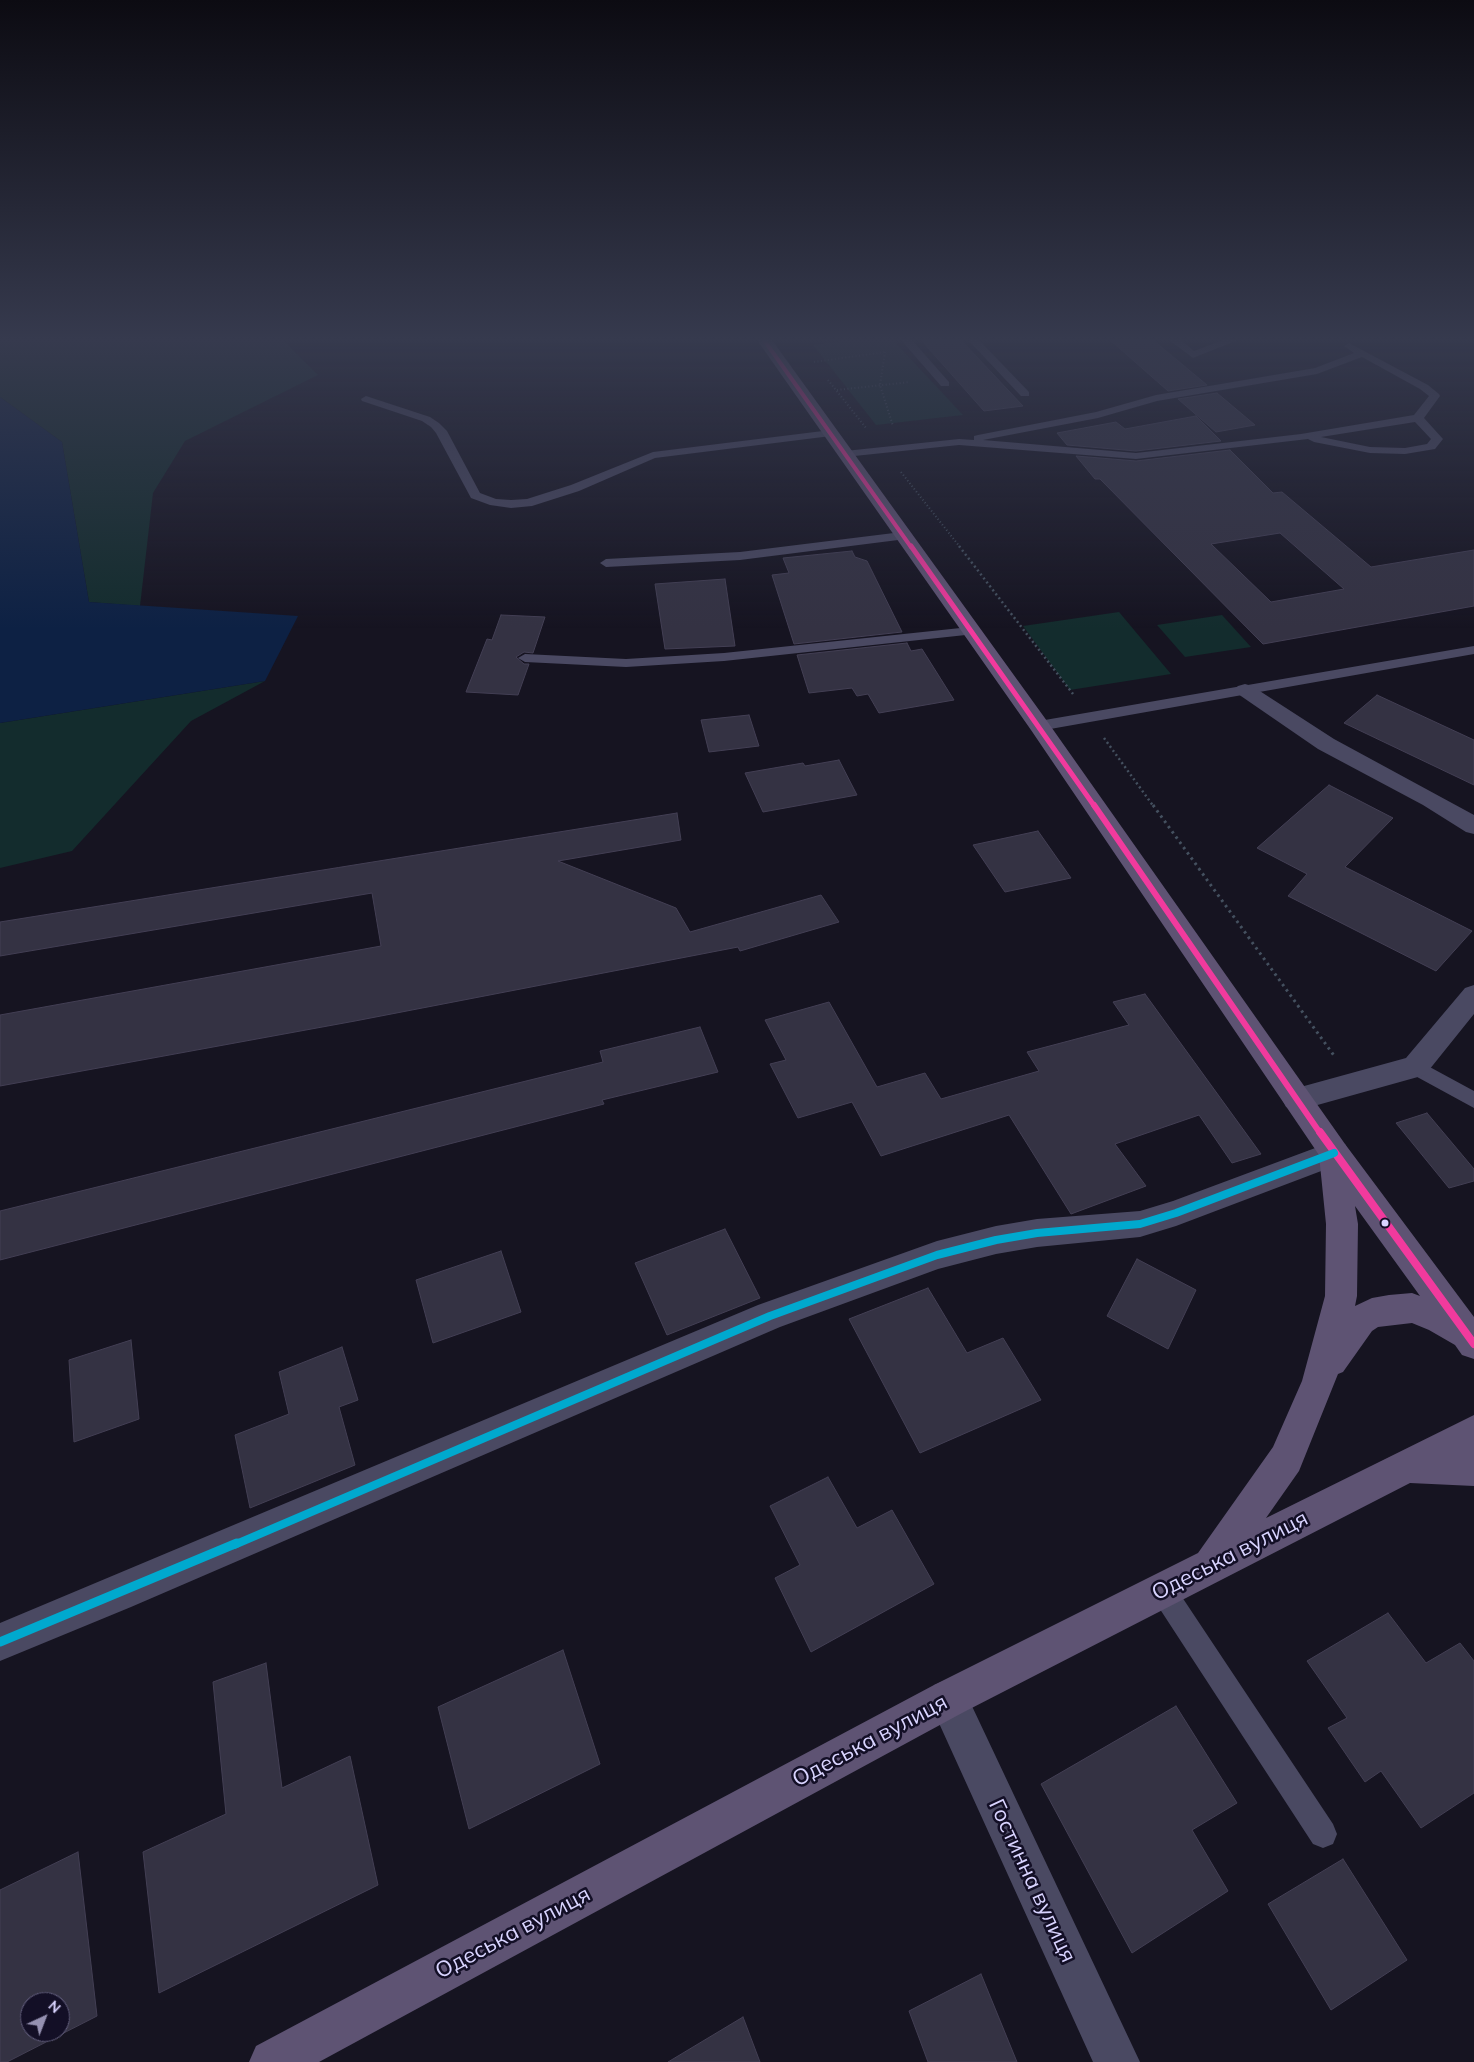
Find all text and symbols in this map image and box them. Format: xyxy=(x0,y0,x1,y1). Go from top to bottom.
unlabelled marker xyxy=(1380,1218,1390,1228)
street label: Одеська вулиця xyxy=(1148,1505,1312,1607)
street label: Одеська вулиця xyxy=(788,1689,952,1793)
street label: Гостинна вулиця xyxy=(983,1795,1081,1967)
street label: Одеська вулиця xyxy=(431,1881,595,1985)
north arrow xyxy=(20,1992,70,2042)
text: N xyxy=(45,1997,65,2017)

